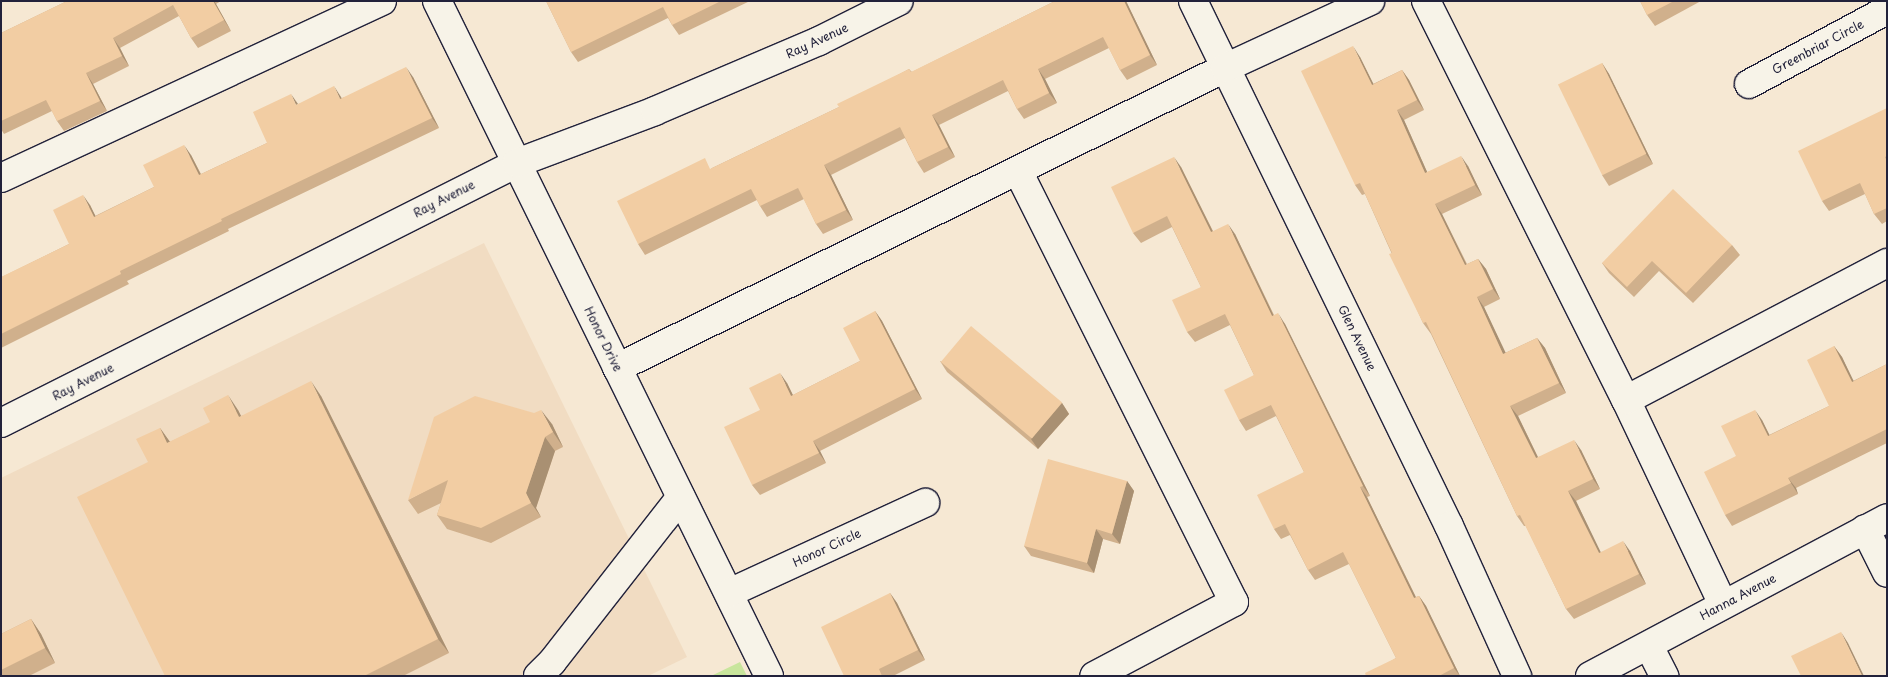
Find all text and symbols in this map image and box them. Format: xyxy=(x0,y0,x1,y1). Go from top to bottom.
street label: Greenbriar Circle xyxy=(1769,17,1867,77)
street label: Ray Avenue xyxy=(783,20,851,62)
street label: Ray Avenue xyxy=(411,177,477,221)
street label: Glen Avenue xyxy=(1335,302,1379,374)
street label: Honor Drive xyxy=(581,304,625,374)
street label: Ray Avenue xyxy=(50,360,116,404)
street label: Honor Circle xyxy=(791,526,863,570)
street label: Hanna Avenue xyxy=(1698,571,1778,623)

